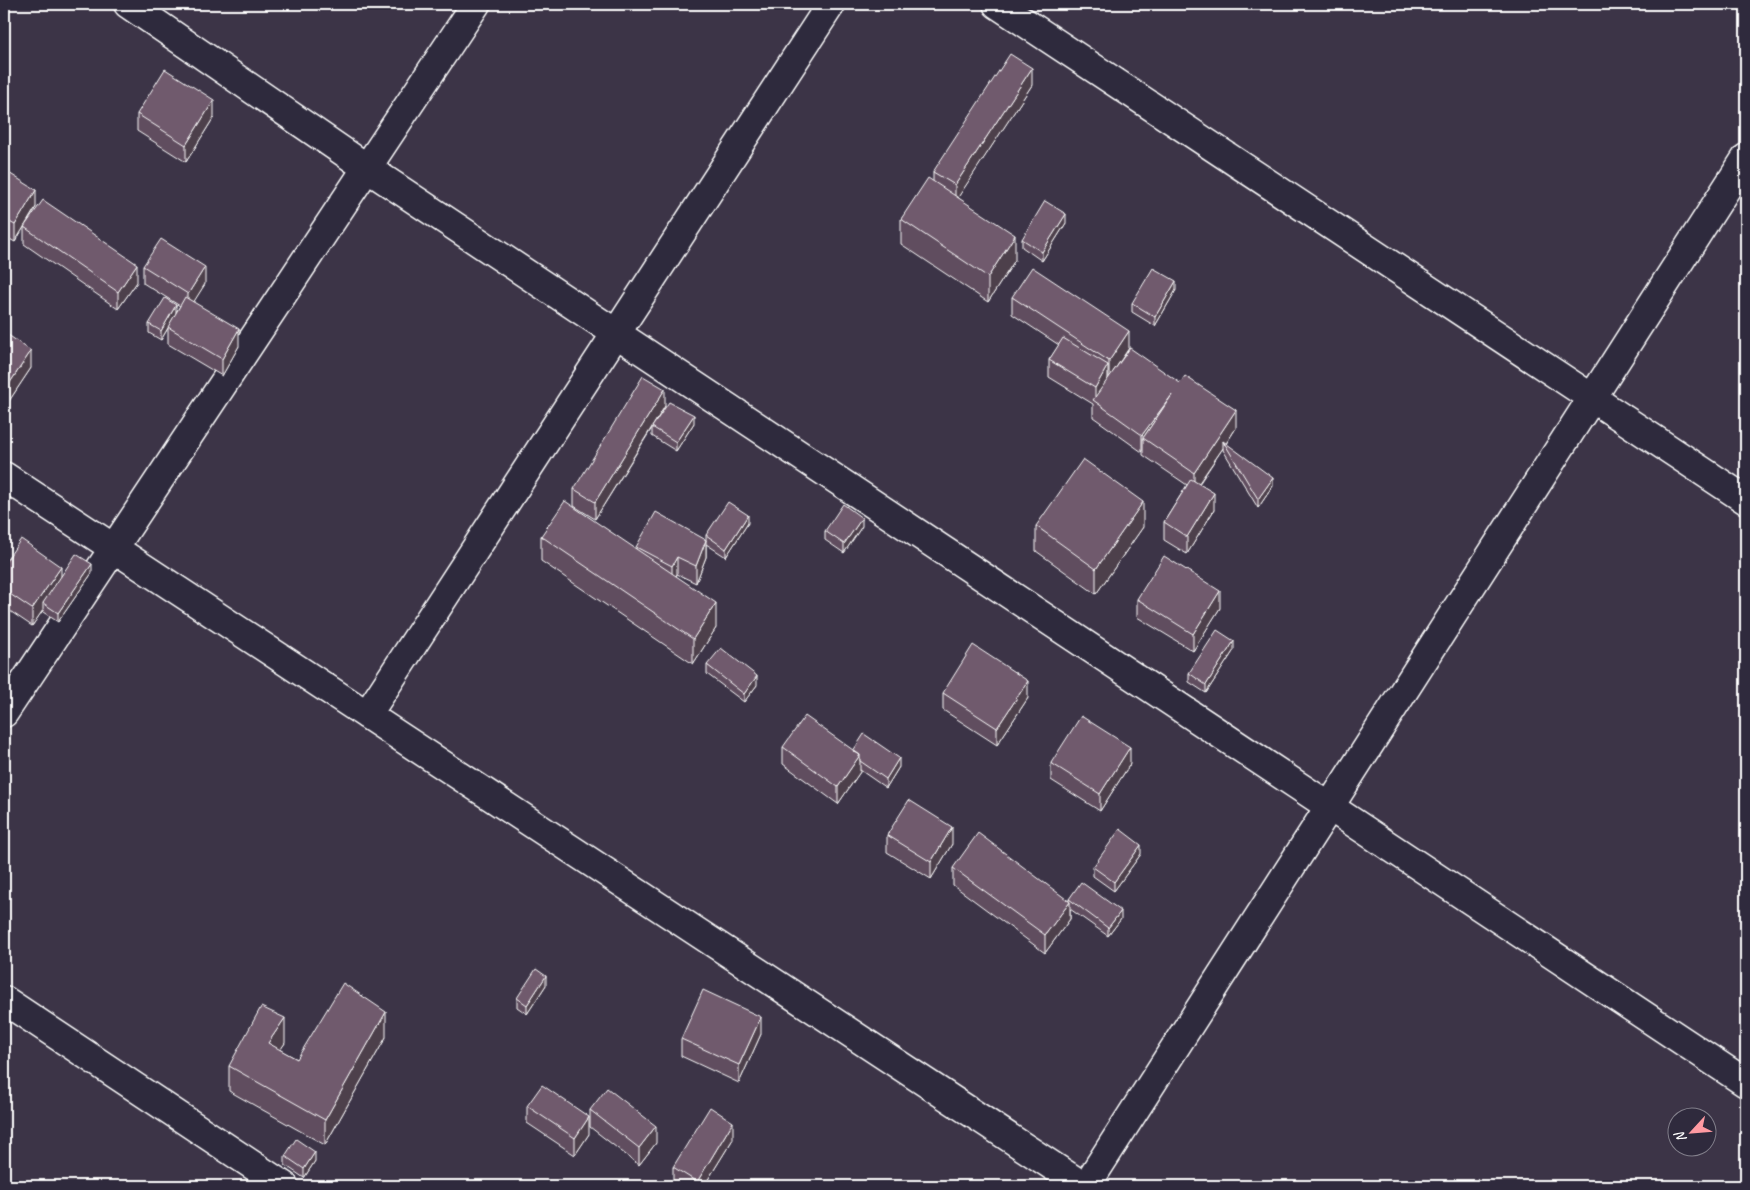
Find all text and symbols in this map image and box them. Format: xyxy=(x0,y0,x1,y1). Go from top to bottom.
north arrow xyxy=(1668,1108,1718,1158)
text: N xyxy=(1670,1128,1690,1145)

